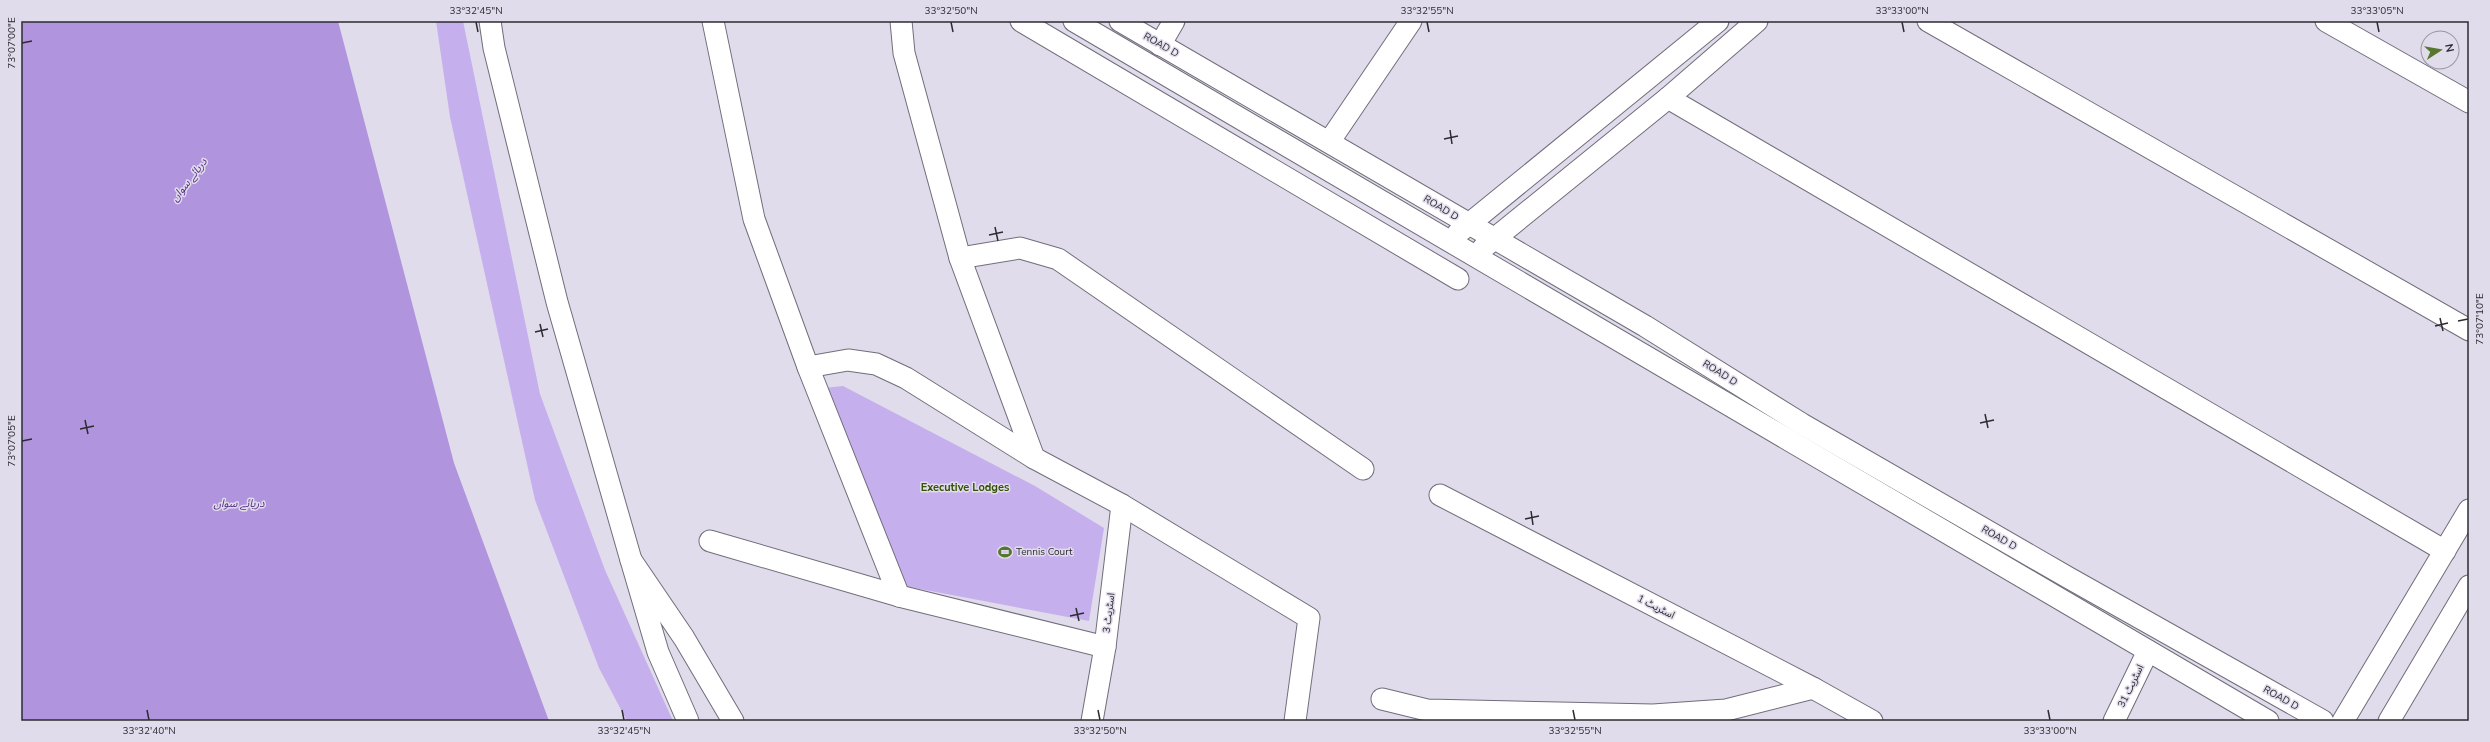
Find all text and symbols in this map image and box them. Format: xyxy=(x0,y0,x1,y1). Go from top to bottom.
text: 33°32'45"N xyxy=(449,4,503,18)
text: 33°32'50"N xyxy=(924,4,978,18)
text: 33°32'55"N xyxy=(1400,4,1454,18)
text: 33°33'00"N xyxy=(1875,4,1929,18)
text: 33°33'05"N xyxy=(2350,4,2404,18)
text: 73°07'00"E xyxy=(5,17,19,69)
street label: ROAD D xyxy=(1141,29,1181,61)
north arrow xyxy=(2420,30,2460,70)
text: N xyxy=(2441,42,2457,54)
water label: دریائے سواں xyxy=(167,155,211,205)
street label: ROAD D xyxy=(1421,192,1461,224)
text: 73°07'10"E xyxy=(2473,293,2487,345)
street label: ROAD D xyxy=(1700,357,1740,389)
text: 73°07'05"E xyxy=(5,415,19,467)
district label: Executive Lodges xyxy=(921,480,1009,495)
water label: دریائے سواں xyxy=(213,496,265,511)
street label: ROAD D xyxy=(1979,522,2019,554)
sports icon: Tennis Court xyxy=(997,544,1013,560)
place label: Tennis Court xyxy=(1016,545,1073,559)
street label: اسٹریٹ 3 xyxy=(1100,592,1118,634)
street label: اسٹریٹ 1 xyxy=(1635,592,1677,622)
street label: اسٹریٹ 31 xyxy=(2115,662,2147,710)
street label: ROAD D xyxy=(2261,682,2301,714)
text: 33°32'40"N xyxy=(122,724,176,738)
text: 33°32'45"N xyxy=(597,724,651,738)
text: 33°32'50"N xyxy=(1073,724,1127,738)
text: 33°32'55"N xyxy=(1548,724,1602,738)
text: 33°33'00"N xyxy=(2023,724,2077,738)

